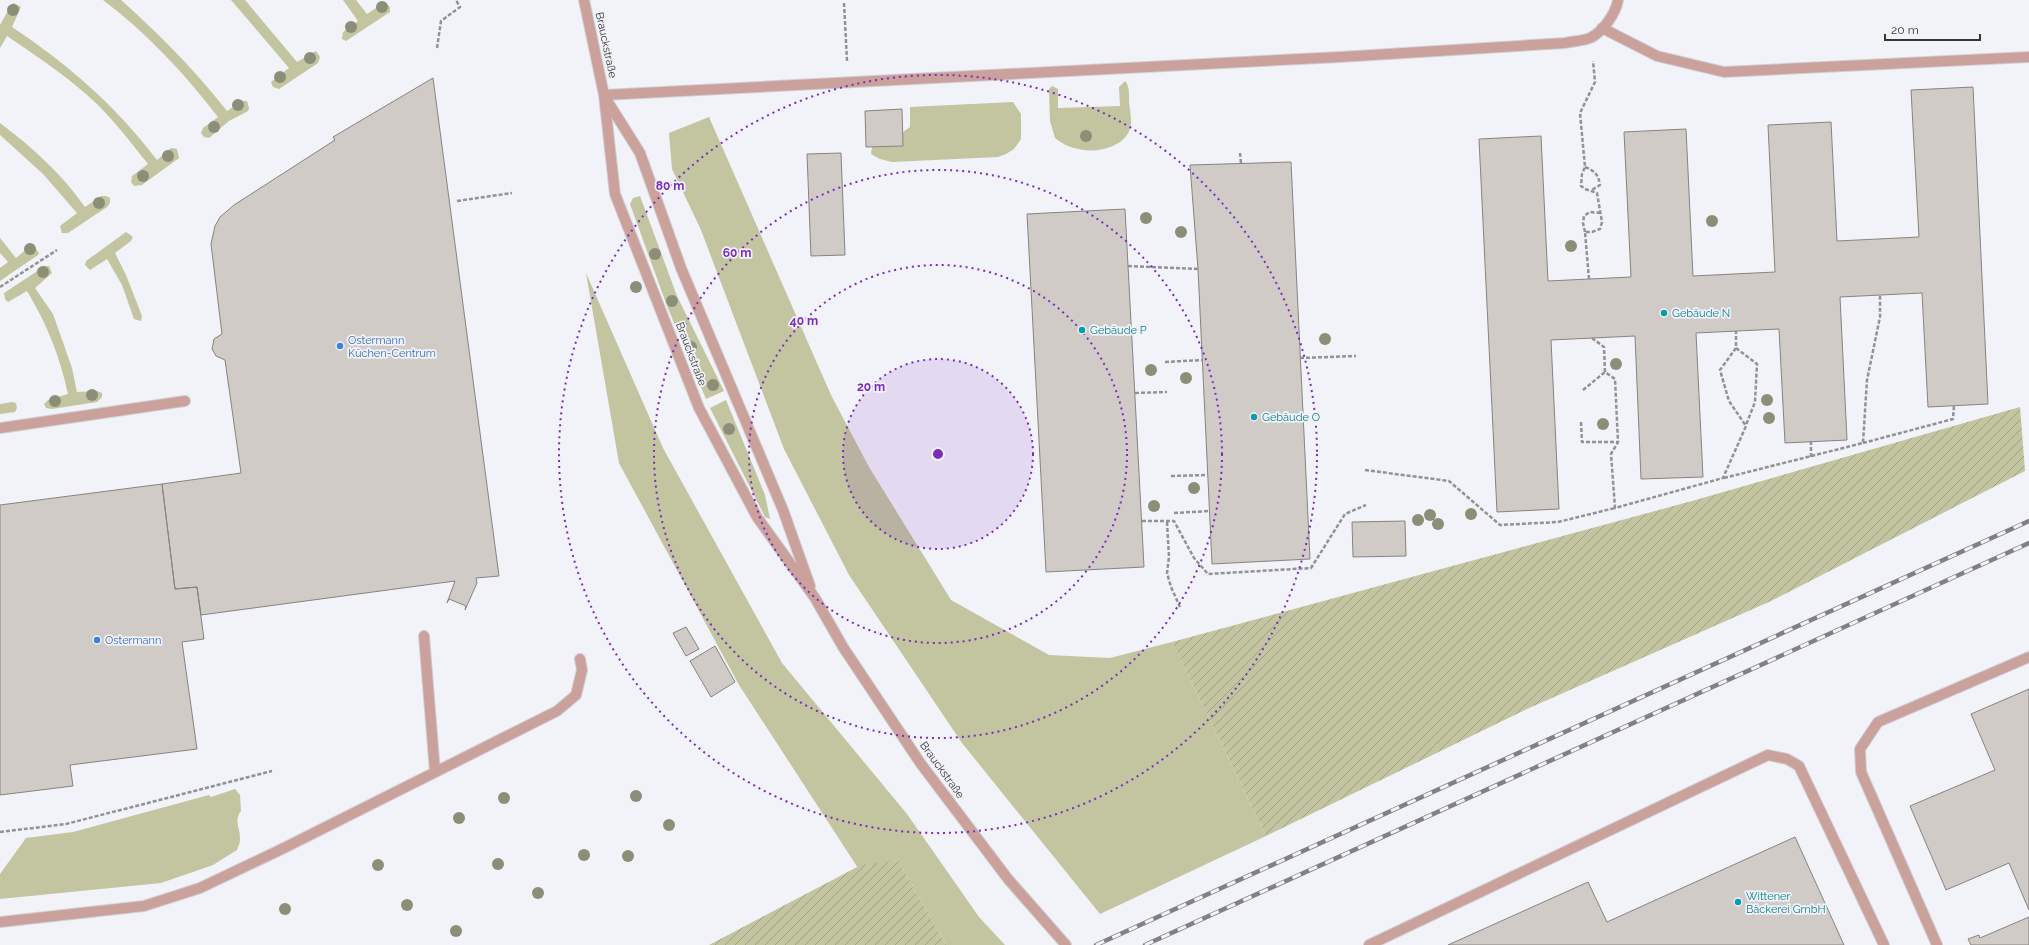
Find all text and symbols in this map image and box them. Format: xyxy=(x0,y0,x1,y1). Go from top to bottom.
street label: Brauckstraße xyxy=(593,11,619,80)
scale bar xyxy=(1885,16,1980,42)
text: 20 m xyxy=(1891,23,1919,37)
text: 80 m xyxy=(656,179,684,193)
text: 60 m xyxy=(723,246,751,260)
place label: Gebäude N xyxy=(1672,307,1730,320)
marker: Gebäude N xyxy=(1659,308,1669,318)
text: 40 m xyxy=(790,314,818,328)
street label: Brauckstraße xyxy=(673,320,709,388)
place label: Gebäude P xyxy=(1090,324,1147,337)
marker: Gebäude P xyxy=(1077,325,1087,335)
place label: Ostermann Küchen-Centrum xyxy=(348,334,436,360)
marker: Ostermann Küchen-Centrum xyxy=(335,341,345,351)
text: 20 m xyxy=(857,380,885,394)
place label: Gebäude O xyxy=(1262,411,1320,424)
marker: Gebäude O xyxy=(1249,412,1259,422)
centre of rings xyxy=(931,447,945,461)
place label: Ostermann xyxy=(105,634,161,647)
marker: Ostermann xyxy=(92,635,102,645)
street label: Brauckstraße xyxy=(917,739,967,801)
place label: Wittener Bäckerei GmbH xyxy=(1746,890,1826,916)
marker: Wittener Bäckerei GmbH xyxy=(1733,897,1743,907)

